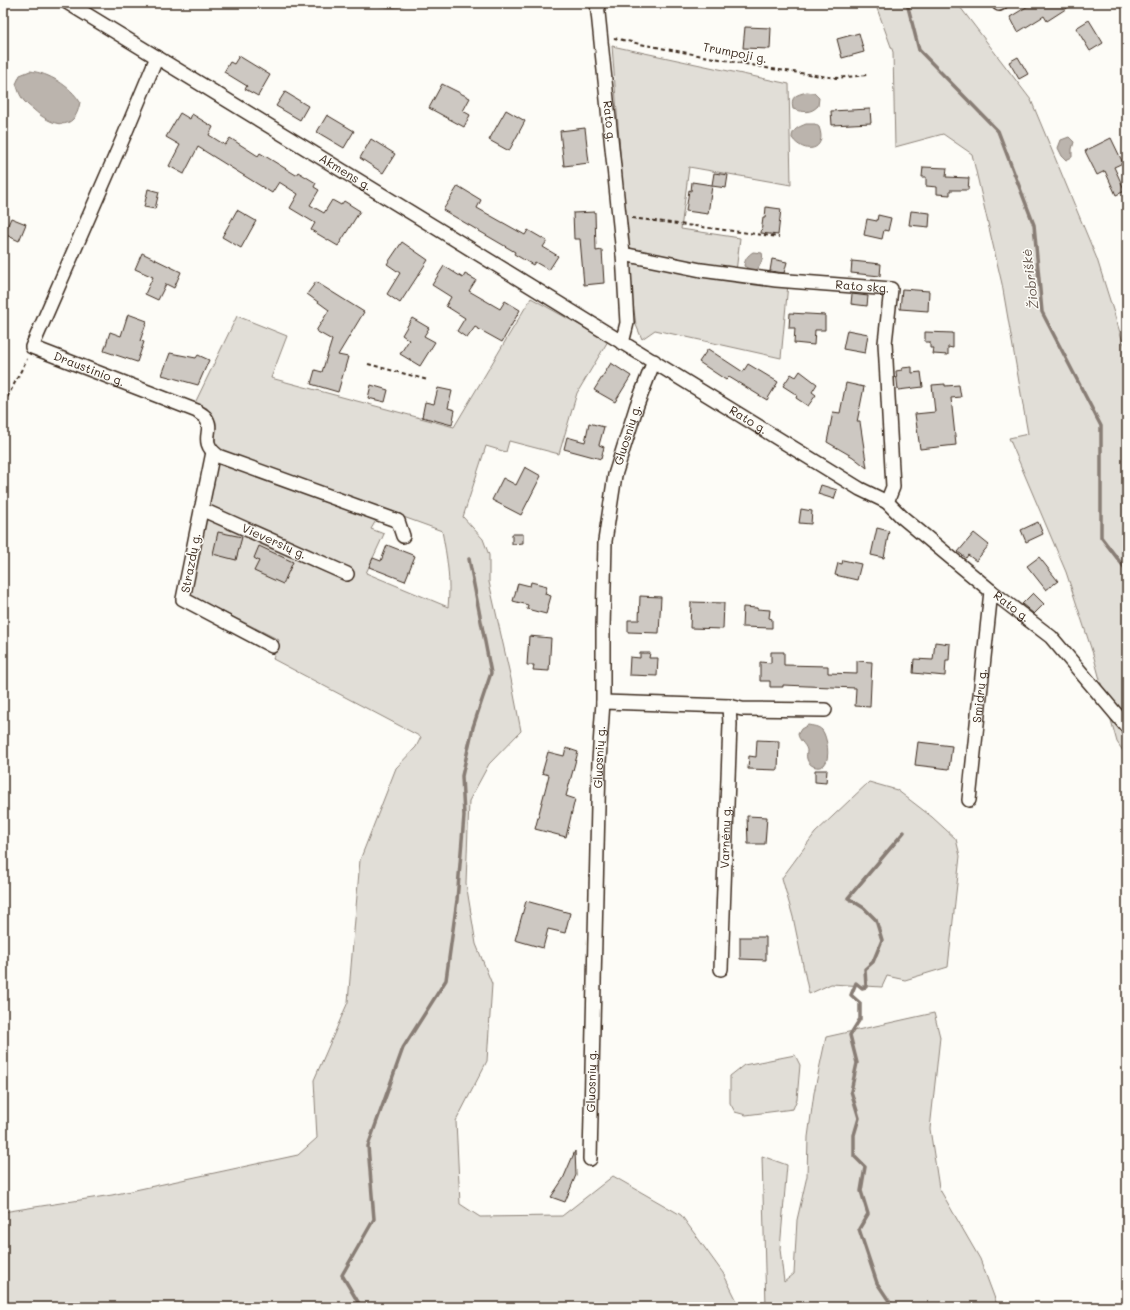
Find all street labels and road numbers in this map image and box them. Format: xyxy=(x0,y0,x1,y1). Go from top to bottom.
street label: Trumpoji g. xyxy=(702,38,769,66)
street label: Rato g. xyxy=(600,100,620,143)
street label: Akmens g. xyxy=(317,149,375,194)
street label: Rato skg. xyxy=(835,276,890,296)
street label: Draustinio g. xyxy=(52,347,127,389)
street label: Rato g. xyxy=(727,401,771,437)
street label: Gluosnių g. xyxy=(610,402,644,467)
street label: Vieversių g. xyxy=(240,519,309,562)
street label: Strazdų g. xyxy=(176,531,204,594)
street label: Rato g. xyxy=(991,587,1034,625)
street label: Smidrų g. xyxy=(968,667,990,723)
street label: Gluosnių g. xyxy=(589,725,608,789)
street label: Varnėnų g. xyxy=(716,805,734,869)
street label: Gluosnių g. xyxy=(582,1049,599,1113)

